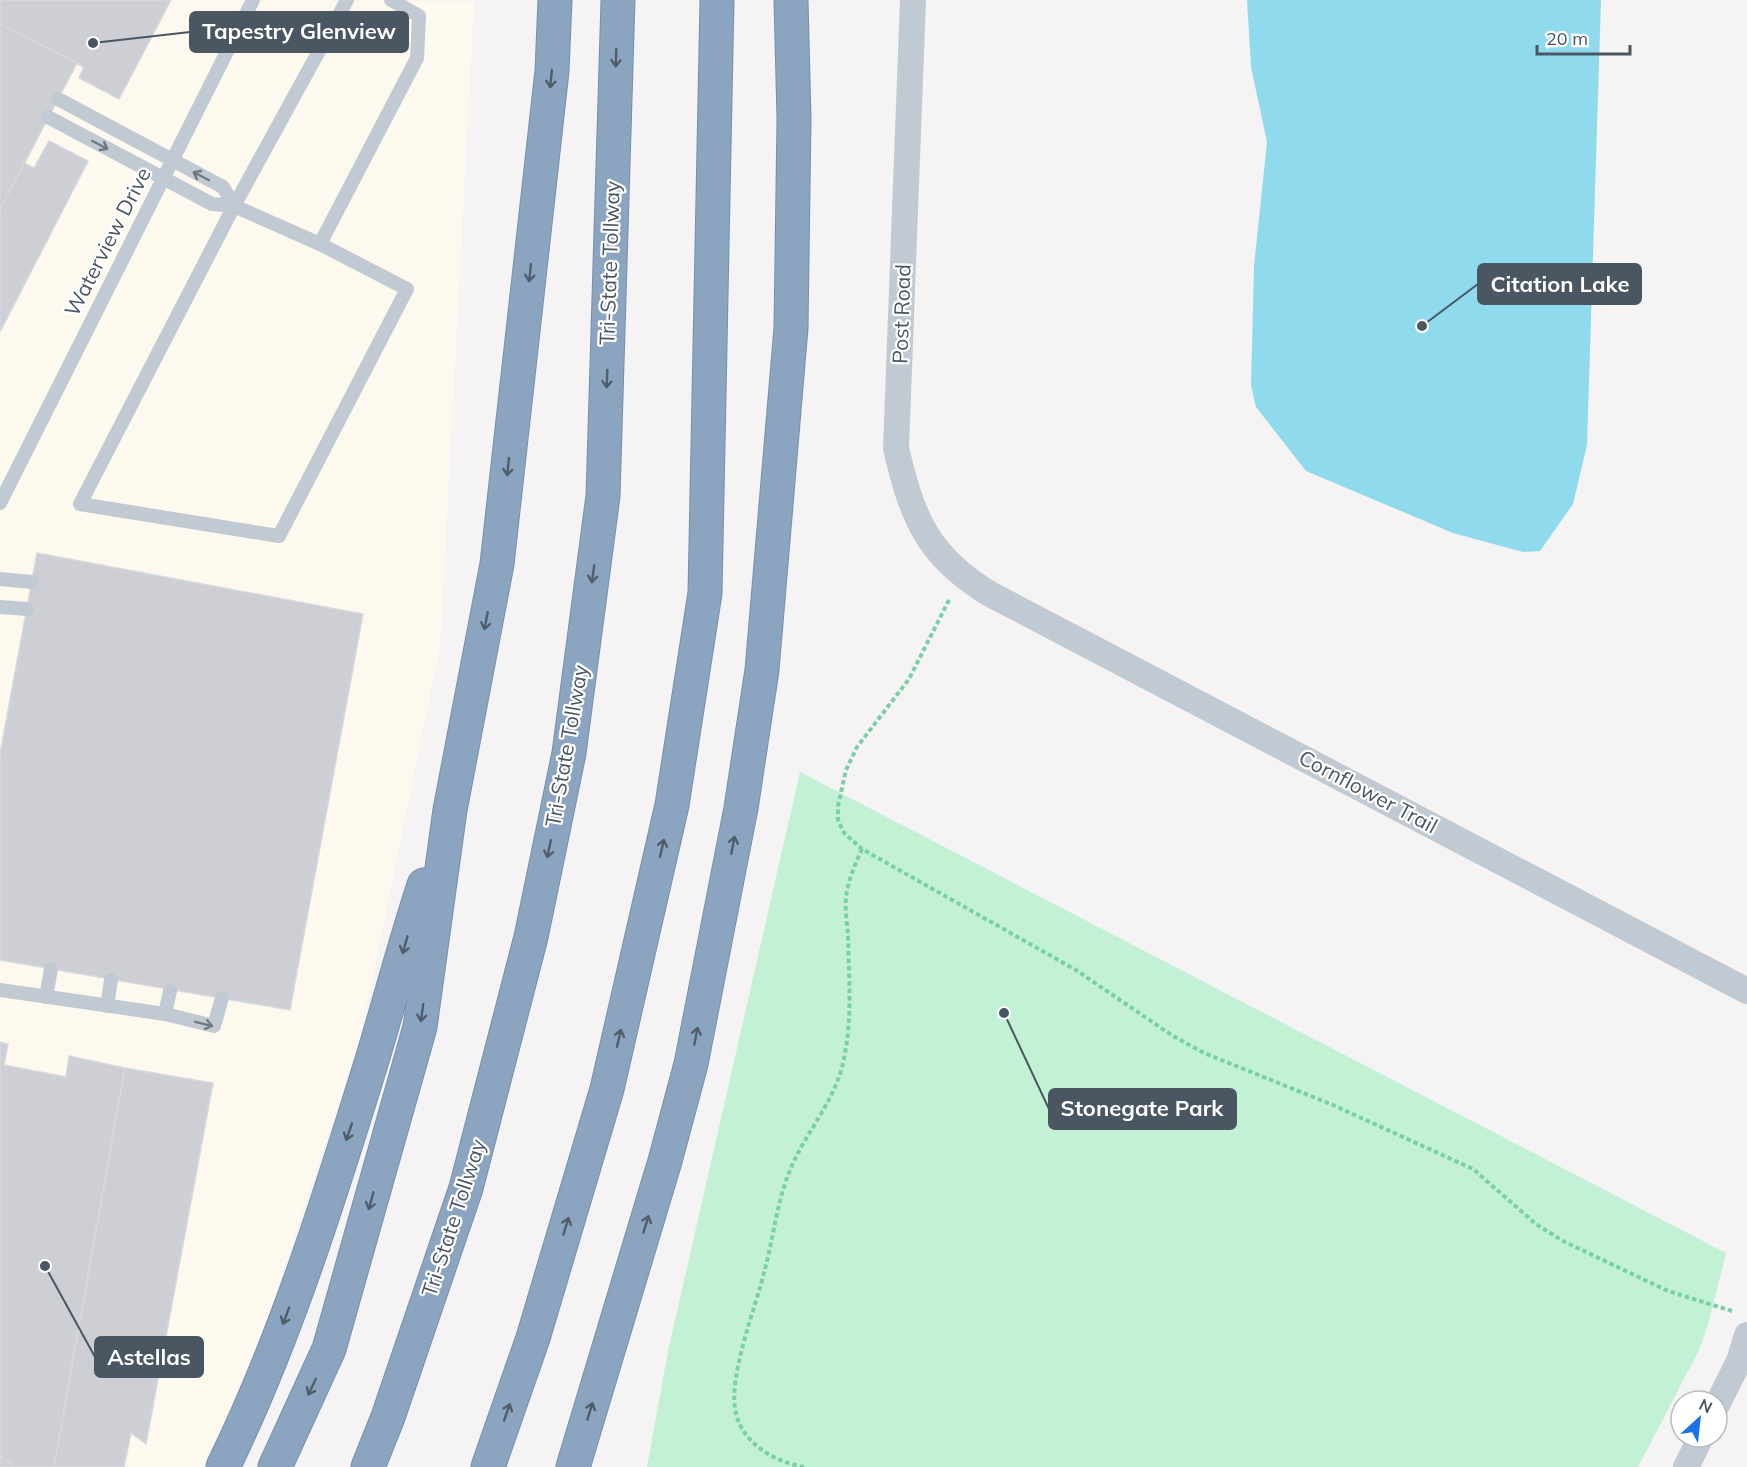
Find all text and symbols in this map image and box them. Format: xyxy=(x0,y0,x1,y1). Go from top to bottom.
callout: Tapestry Glenview xyxy=(190,12,408,52)
text: Tapestry Glenview xyxy=(202,17,397,45)
scale bar xyxy=(1537,18,1630,56)
text: 20 m xyxy=(1546,27,1588,50)
one-way arrow xyxy=(610,48,622,68)
one-way arrow xyxy=(545,69,556,89)
one-way arrow xyxy=(91,139,109,151)
street label: Waterview Drive xyxy=(58,163,156,320)
one-way arrow xyxy=(193,170,211,181)
street label: Tri-State Tollway xyxy=(593,180,625,345)
one-way arrow xyxy=(524,263,535,283)
street label: Post Road xyxy=(886,264,916,364)
callout: Citation Lake xyxy=(1478,264,1641,304)
text: Citation Lake xyxy=(1490,270,1630,298)
one-way arrow xyxy=(601,369,612,389)
one-way arrow xyxy=(502,457,513,476)
one-way arrow xyxy=(587,563,598,583)
one-way arrow xyxy=(480,611,491,631)
street label: Tri-State Tollway xyxy=(539,663,593,829)
street label: Cornflower Trail xyxy=(1295,744,1442,839)
one-way arrow xyxy=(728,835,739,855)
one-way arrow xyxy=(543,839,554,858)
one-way arrow xyxy=(657,839,669,858)
one-way arrow xyxy=(399,935,410,954)
one-way arrow xyxy=(416,1003,427,1023)
one-way arrow xyxy=(194,1018,213,1030)
one-way arrow xyxy=(691,1027,702,1046)
one-way arrow xyxy=(613,1029,625,1048)
callout: Stonegate Park xyxy=(1049,1089,1236,1129)
text: Stonegate Park xyxy=(1061,1094,1224,1122)
one-way arrow xyxy=(343,1122,354,1141)
street label: Tri-State Tollway xyxy=(415,1136,491,1300)
one-way arrow xyxy=(365,1192,377,1211)
one-way arrow xyxy=(641,1215,652,1234)
one-way arrow xyxy=(561,1217,572,1236)
one-way arrow xyxy=(280,1306,291,1325)
callout: Astellas xyxy=(95,1337,203,1377)
text: Astellas xyxy=(107,1343,191,1371)
one-way arrow xyxy=(305,1377,317,1395)
north arrow xyxy=(1669,1389,1729,1449)
text: N xyxy=(1696,1394,1716,1417)
one-way arrow xyxy=(585,1402,596,1421)
one-way arrow xyxy=(502,1403,513,1422)

